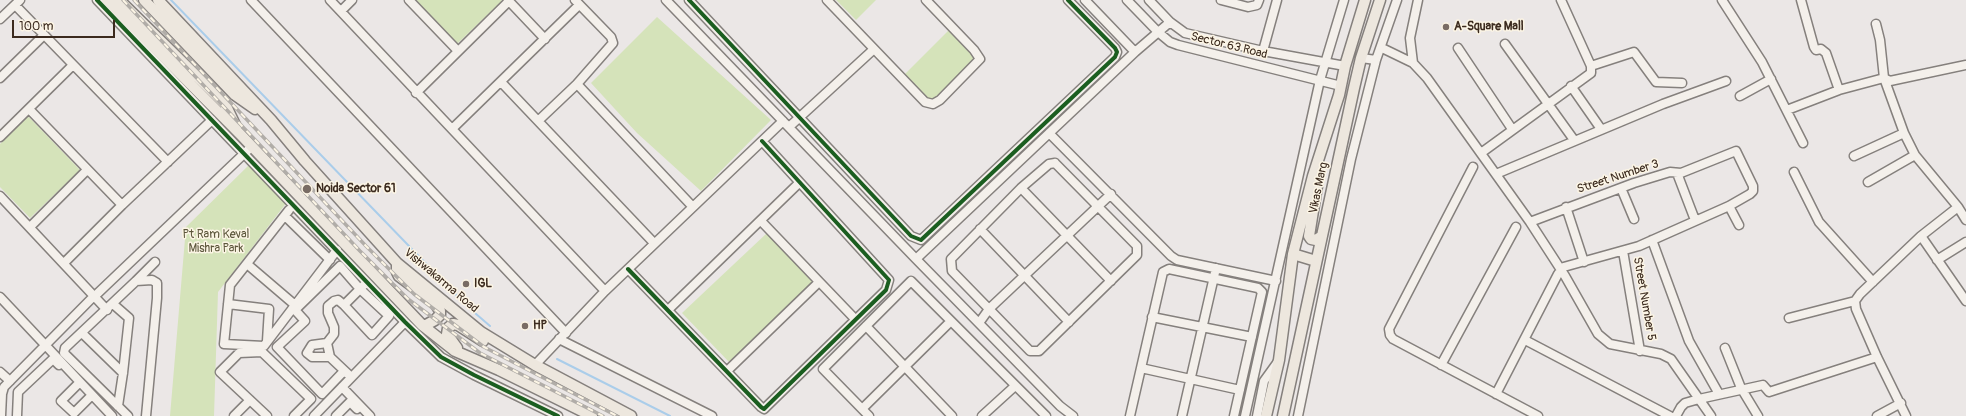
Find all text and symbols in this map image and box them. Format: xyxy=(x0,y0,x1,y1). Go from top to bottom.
scale bar xyxy=(14,12,117,38)
text: 100 m xyxy=(19,19,53,34)
place label: A-Square Mall xyxy=(1454,20,1524,34)
marker: A-Square Mall xyxy=(1441,22,1451,32)
street label: Sector 63 Road xyxy=(1189,30,1269,62)
street label: Street Number 3 xyxy=(1575,157,1661,197)
street label: Vikas Marg xyxy=(1307,161,1331,215)
place label: Noida Sector 61 xyxy=(316,182,396,196)
marker: Noida Sector 61 xyxy=(301,183,313,195)
park label: Pt Ram Keval Mishra Park xyxy=(183,228,249,256)
street label: Vishwakarma Road xyxy=(401,246,481,316)
street label: Street Number 5 xyxy=(1630,256,1658,342)
place label: IGL xyxy=(474,277,492,291)
marker: IGL xyxy=(461,279,471,289)
place label: HP xyxy=(533,319,547,333)
marker: HP xyxy=(520,321,530,331)

